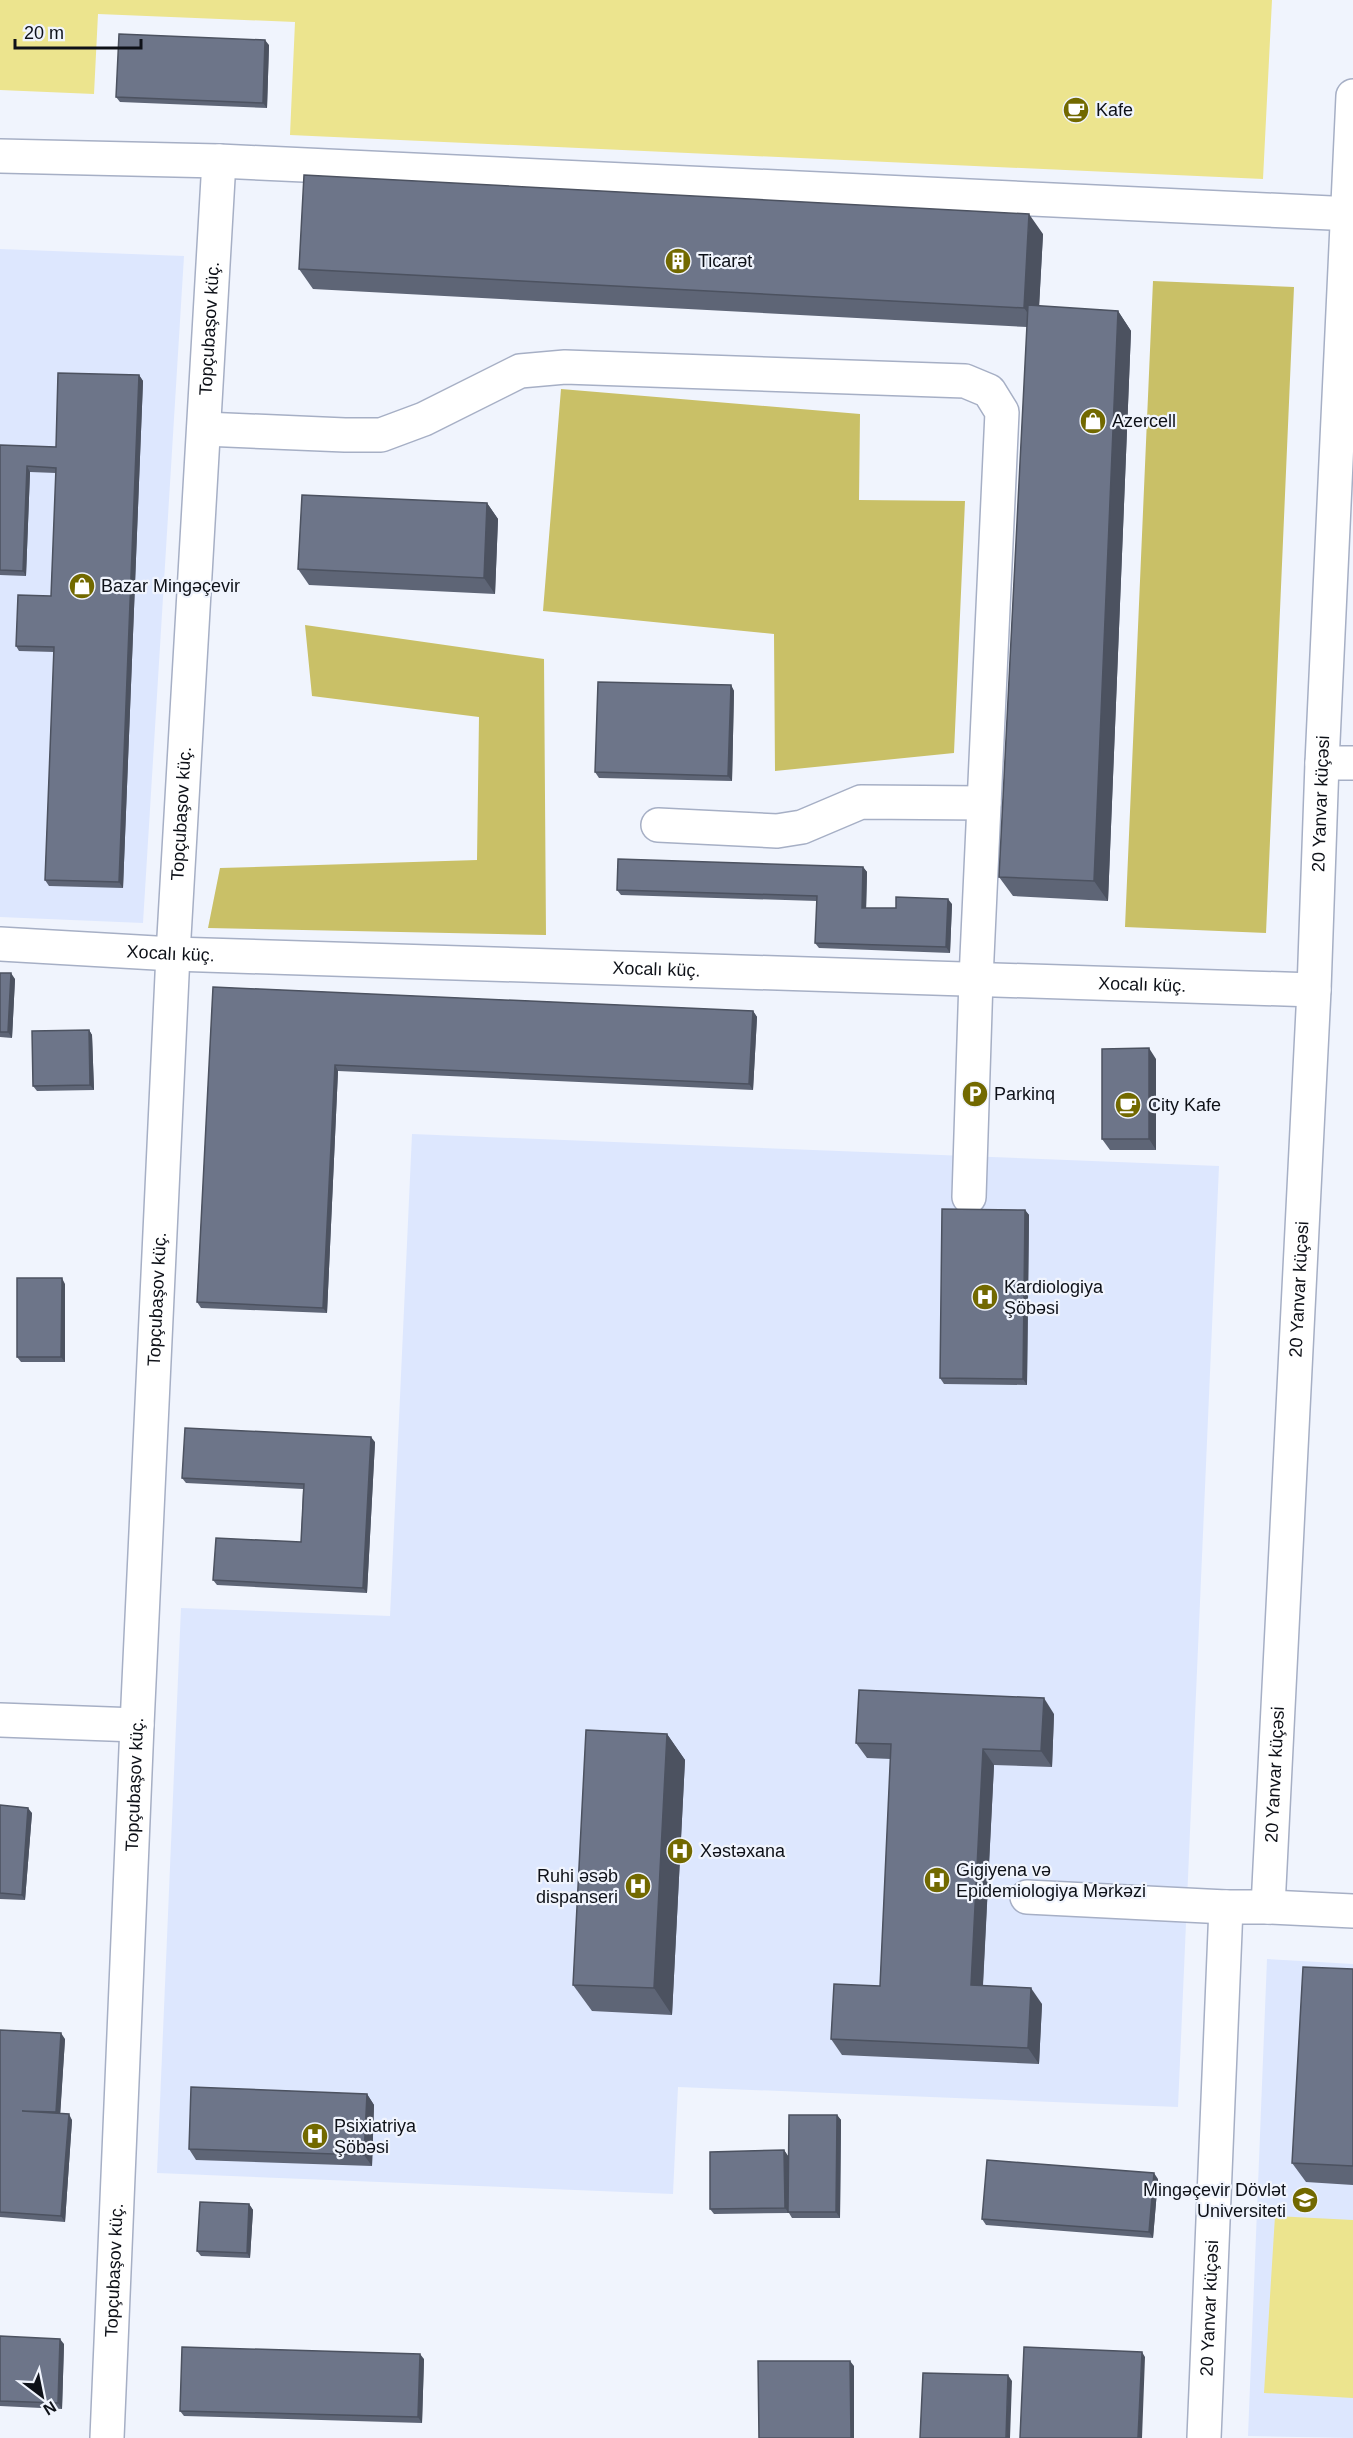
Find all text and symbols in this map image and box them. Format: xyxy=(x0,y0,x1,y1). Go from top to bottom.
scale bar xyxy=(15,12,141,50)
text: 20 m xyxy=(24,23,64,43)
cafe icon: Kafe xyxy=(1061,95,1091,125)
place label: Kafe xyxy=(1096,100,1133,120)
building icon: Ticarət xyxy=(663,246,693,276)
place label: Ticarət xyxy=(698,251,752,271)
street label: Topçubaşov küç. xyxy=(195,261,223,396)
shop icon: Azercell xyxy=(1078,406,1108,436)
place label: Azercell xyxy=(1112,411,1176,431)
shop icon: Bazar Mingəçevir xyxy=(67,571,97,601)
place label: Bazar Mingəçevir xyxy=(101,576,240,596)
street label: 20 Yanvar küçəsi xyxy=(1308,735,1333,872)
street label: Topçubaşov küç. xyxy=(167,746,195,881)
street label: Xocalı küç. xyxy=(126,941,215,965)
street label: Xocalı küç. xyxy=(612,958,701,981)
street label: Xocalı küç. xyxy=(1098,973,1187,996)
parking icon: Parkinq xyxy=(960,1079,990,1109)
place label: Parkinq xyxy=(994,1084,1055,1104)
cafe icon: City Kafe xyxy=(1113,1090,1143,1120)
place label: City Kafe xyxy=(1148,1095,1221,1115)
street label: 20 Yanvar küçəsi xyxy=(1286,1221,1312,1358)
street label: Topçubaşov küç. xyxy=(144,1232,170,1367)
place label: Kardiologiya Şöbəsi xyxy=(1004,1277,1104,1318)
hospital icon: Kardiologiya Şöbəsi xyxy=(970,1282,1000,1312)
street label: 20 Yanvar küçəsi xyxy=(1261,1706,1288,1843)
street label: Topçubaşov küç. xyxy=(122,1717,147,1852)
hospital icon: Xəstəxana xyxy=(665,1836,695,1866)
place label: Xəstəxana xyxy=(700,1841,786,1861)
place label: Gigiyena və Epidemiologiya Mərkəzi xyxy=(956,1860,1146,1901)
hospital icon: Gigiyena və Epidemiologiya Mərkəzi xyxy=(922,1865,952,1895)
place label: Ruhi əsəb dispanseri xyxy=(536,1866,618,1907)
hospital icon: Ruhi əsəb dispanseri xyxy=(623,1871,653,1901)
place label: Psixiatriya Şöbəsi xyxy=(334,2116,417,2157)
hospital icon: Psixiatriya Şöbəsi xyxy=(300,2121,330,2151)
place label: Mingəçevir Dövlət Universiteti xyxy=(1143,2180,1286,2221)
school or university icon: Mingəçevir Dövlət Universiteti xyxy=(1290,2185,1320,2215)
street label: Topçubaşov küç. xyxy=(101,2203,127,2338)
street label: 20 Yanvar küçəsi xyxy=(1197,2240,1222,2377)
north arrow xyxy=(12,2366,72,2426)
text: N xyxy=(40,2398,59,2419)

